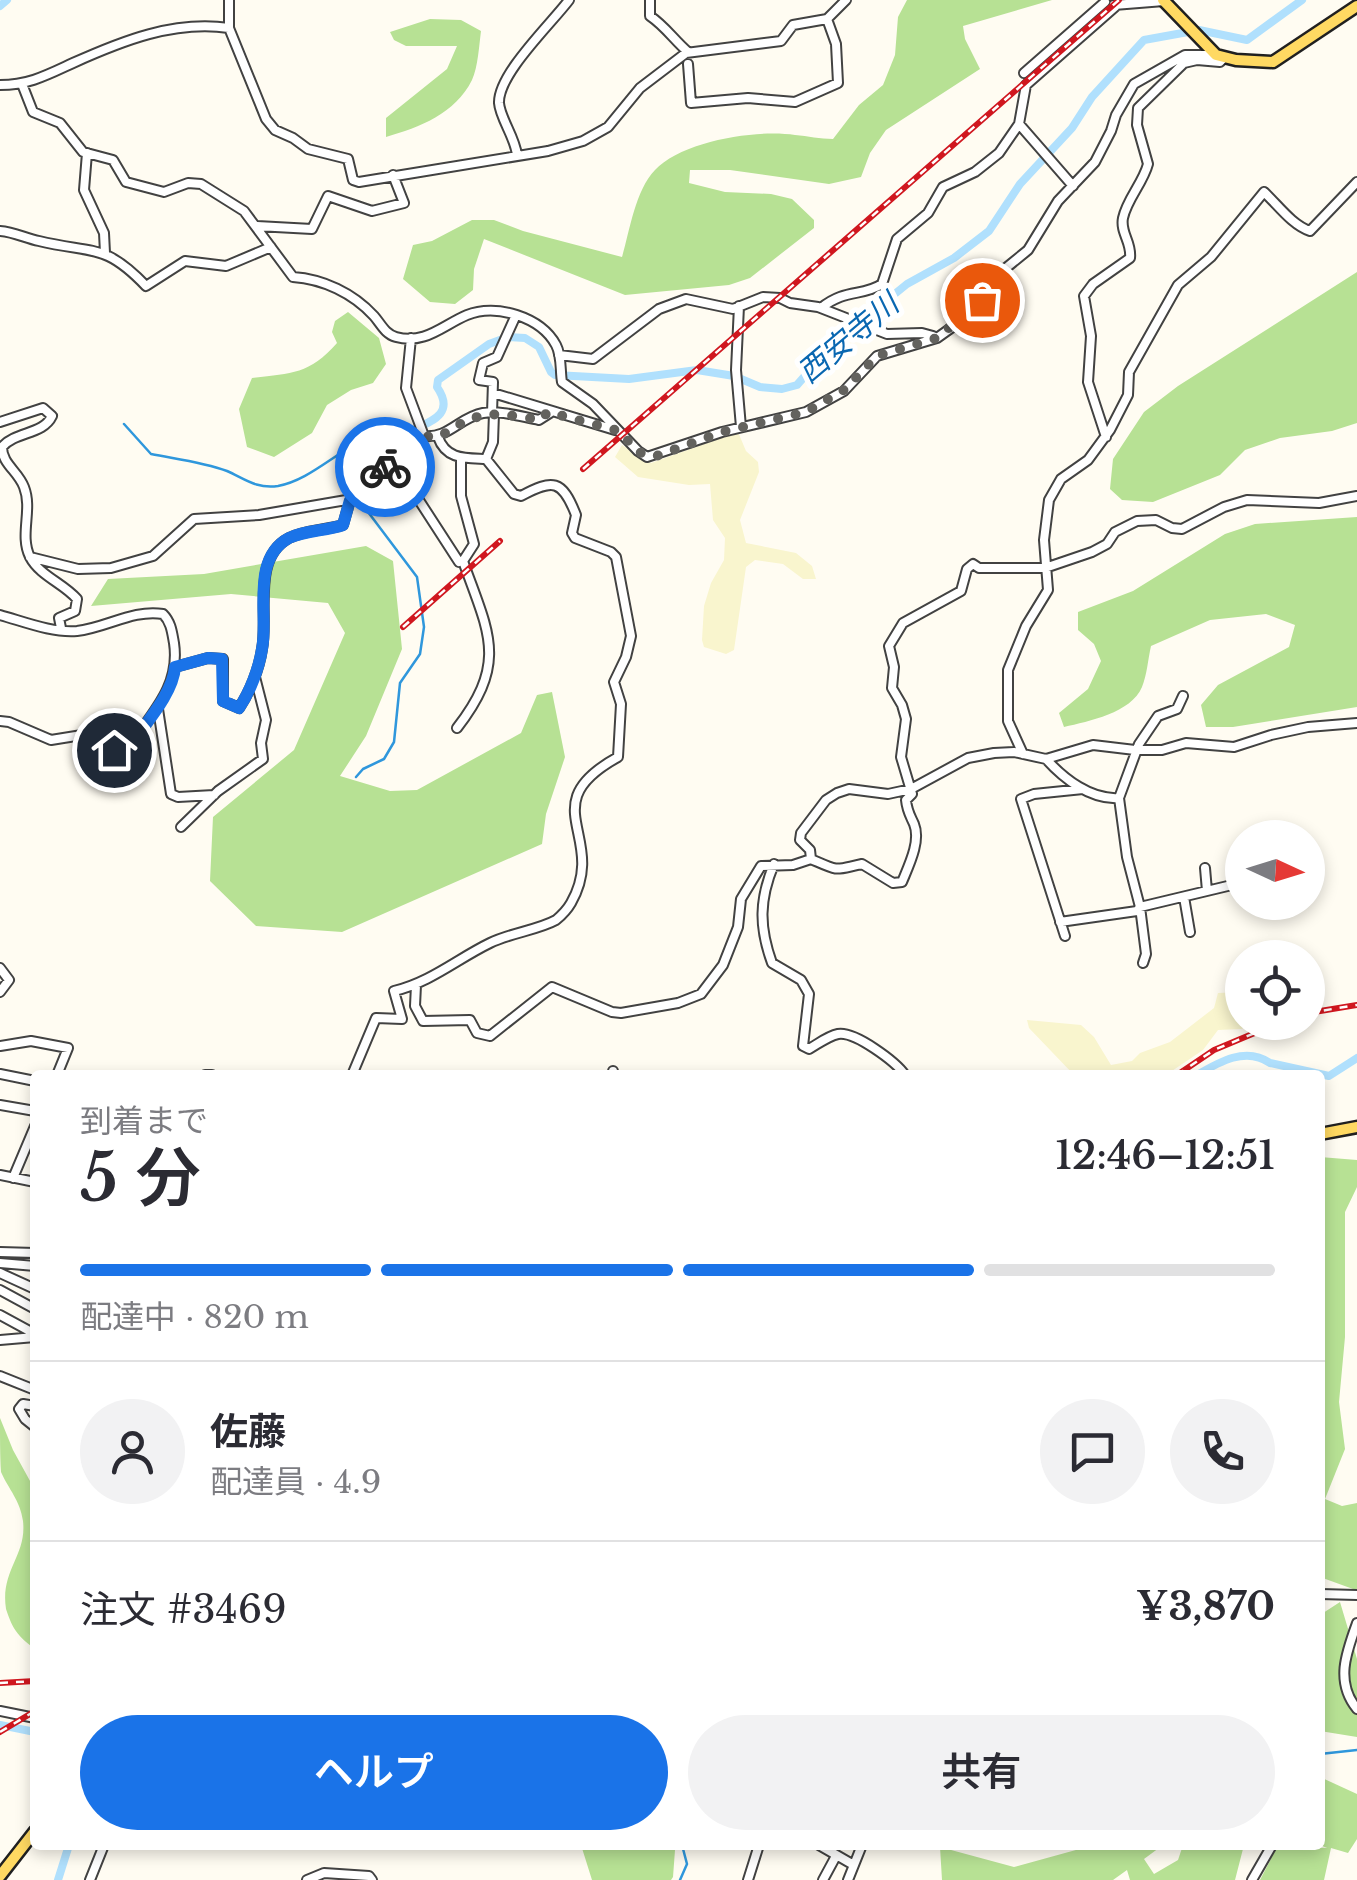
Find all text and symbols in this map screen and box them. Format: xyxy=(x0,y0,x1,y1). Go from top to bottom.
pin xyxy=(940,258,1025,343)
icon: bag xyxy=(955,273,1010,328)
water label: 西安寺川 xyxy=(790,283,908,391)
courier xyxy=(335,417,435,517)
icon: bike xyxy=(358,440,413,495)
pin xyxy=(72,708,157,793)
icon: home xyxy=(87,723,142,778)
north arrow xyxy=(1225,820,1325,920)
map controls xyxy=(1225,820,1325,1040)
button: locate xyxy=(1225,940,1325,1040)
text: 到着まで xyxy=(80,1101,208,1141)
text: 12:46–12:51 xyxy=(1055,1132,1275,1179)
text: 5 分 xyxy=(80,1138,201,1219)
text: 配達中 · 820 m xyxy=(80,1297,309,1337)
button: person xyxy=(80,1399,185,1504)
button: chat xyxy=(1040,1399,1145,1504)
button: phone xyxy=(1170,1399,1275,1504)
text: 佐藤 xyxy=(210,1408,286,1455)
text: 配達員 · 4.9 xyxy=(210,1462,381,1502)
text: ¥3,870 xyxy=(1136,1583,1275,1630)
text: 注文 #3469 xyxy=(80,1586,287,1633)
button: ヘルプ xyxy=(80,1715,668,1830)
button: 共有 xyxy=(688,1715,1275,1830)

